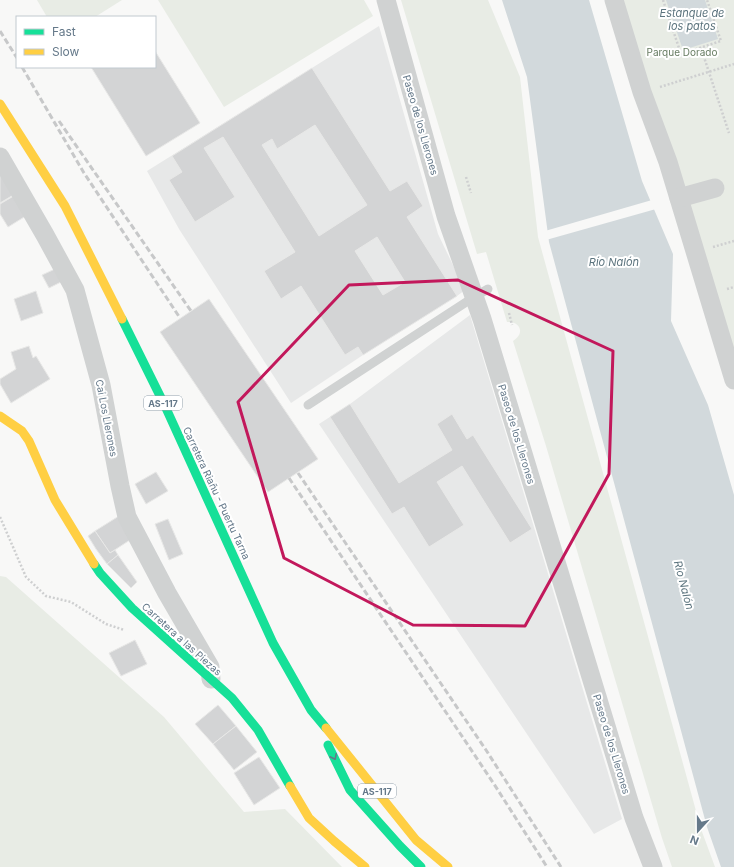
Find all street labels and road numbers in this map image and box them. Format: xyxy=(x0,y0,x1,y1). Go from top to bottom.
street label: Paseo de los Llerones xyxy=(401,73,441,177)
street label: Cai Los Llerones xyxy=(94,378,120,458)
street label: Paseo de los Llerones xyxy=(496,383,538,485)
road number: AS-117 xyxy=(144,396,182,410)
street label: Carretera Riañu - Puertu Tarna xyxy=(181,425,253,561)
street label: Carretera a las Piezas xyxy=(140,600,224,678)
street label: Paseo de los Llerones xyxy=(591,693,633,795)
road number: AS-117 xyxy=(358,784,396,798)

